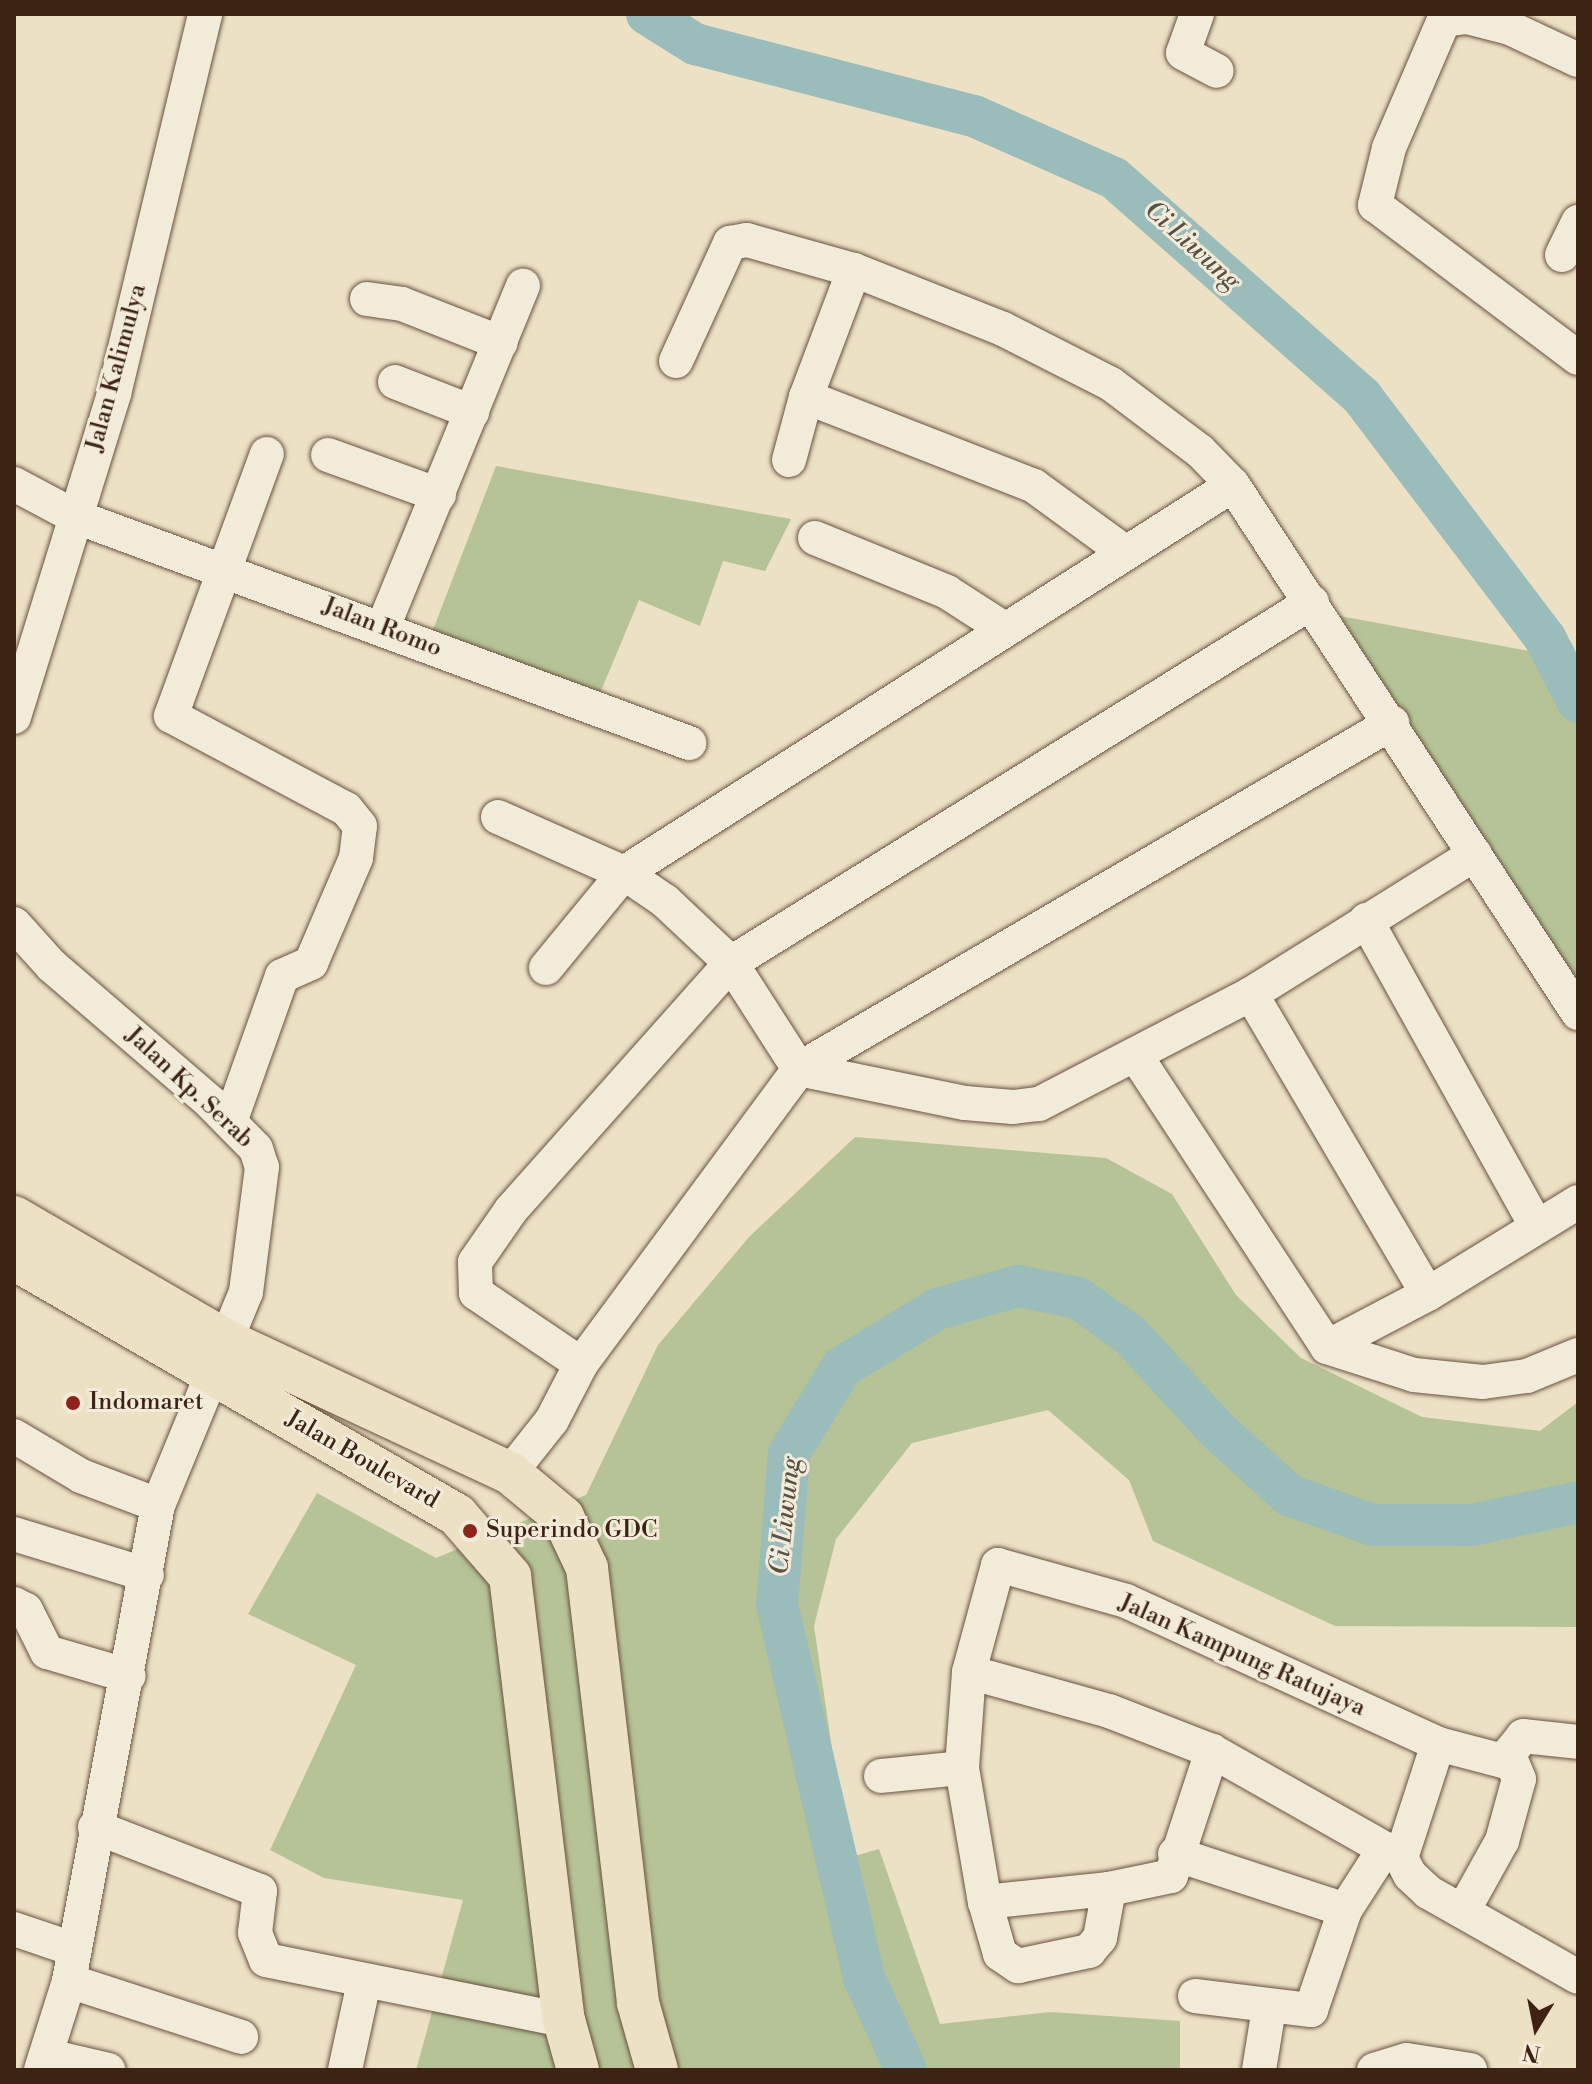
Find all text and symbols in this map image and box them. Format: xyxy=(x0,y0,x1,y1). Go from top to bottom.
water label: Ci Liwung xyxy=(1138,195,1246,297)
street label: Jalan Kalimulya xyxy=(81,281,153,455)
street label: Jalan Romo xyxy=(318,592,446,664)
street label: Jalan Kp. Serab xyxy=(119,1021,259,1155)
place label: Indomaret xyxy=(89,1389,203,1417)
marker: Indomaret xyxy=(64,1394,82,1412)
street label: Jalan Boulevard xyxy=(280,1405,444,1515)
water label: Ci Liwung xyxy=(764,1456,808,1576)
place label: Superindo GDC xyxy=(486,1517,657,1545)
marker: Superindo GDC xyxy=(461,1522,479,1540)
street label: Jalan Kampung Ratujaya xyxy=(1114,1589,1370,1723)
north arrow xyxy=(1496,1988,1576,2068)
text: N xyxy=(1521,2037,1543,2067)

